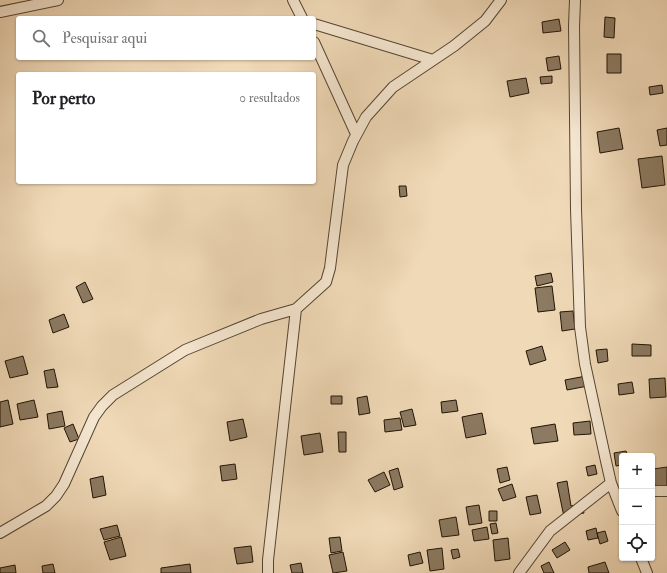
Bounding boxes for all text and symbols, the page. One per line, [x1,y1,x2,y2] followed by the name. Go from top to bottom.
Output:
[16,16,316,60] search box
[30,27,52,49] icon: search
[62,29,147,48] text: Pesquisar aqui
[32,88,95,109] text: Por perto
[239,90,300,106] text: 0 resultados
[619,453,655,561] map controls
[619,453,655,489] button: +
[619,489,655,525] button: −
[619,525,655,561] button: locate

